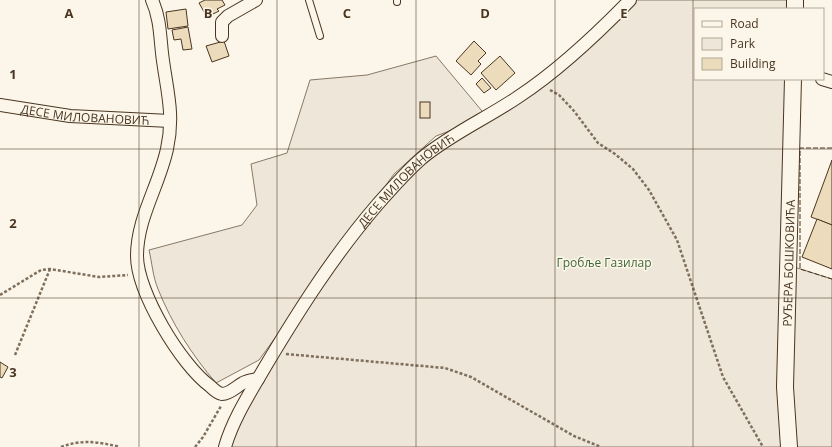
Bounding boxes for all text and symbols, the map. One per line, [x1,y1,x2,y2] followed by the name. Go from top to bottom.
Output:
[65,4,74,22] text: A
[204,4,213,22] text: B
[343,4,351,22] text: C
[480,4,490,22] text: D
[620,4,628,22] text: E
[694,8,824,80] legend
[730,15,759,32] text: Road
[730,35,756,52] text: Park
[730,55,776,72] text: Building
[9,65,17,83] text: 1
[20,100,150,128] street label: ДЕСЕ МИЛОВАНОВИЋ
[353,129,457,231] street label: ДЕСЕ МИЛОВАНОВИЋ
[778,199,798,327] street label: РУЂЕРА БОШКОВИЋА
[9,214,17,232] text: 2
[556,254,652,271] park label: Гробље Газилар
[9,363,17,381] text: 3

